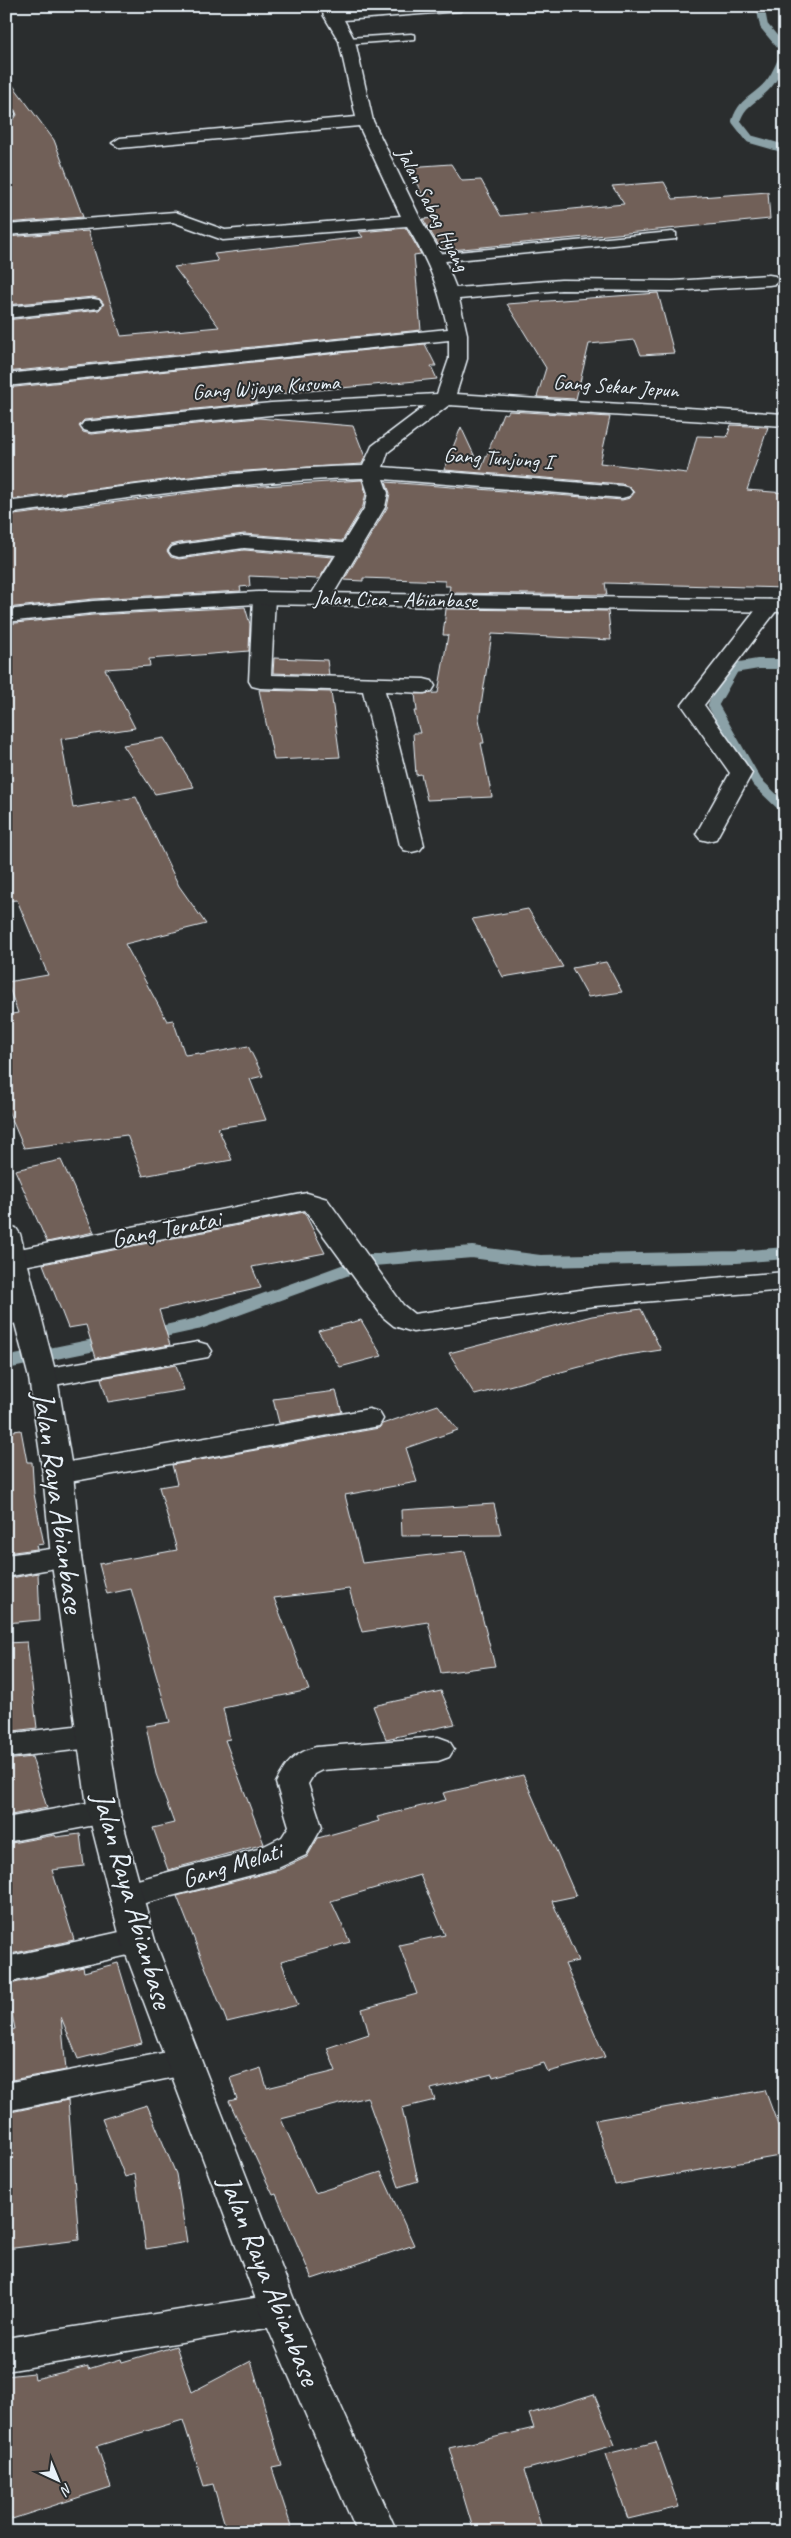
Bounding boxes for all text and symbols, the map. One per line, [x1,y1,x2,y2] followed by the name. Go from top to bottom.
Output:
[390,142,476,277] street label: Jalan Sabag Hyang
[191,369,342,405] street label: Gang Wijaya Kusuma
[552,369,681,403] street label: Gang Sekar Jepun
[443,441,558,475] street label: Gang Tunjung I
[312,585,479,613] street label: Jalan Cica - Abianbase
[109,1202,227,1255] street label: Gang Teratai
[24,1387,94,1617] street label: Jalan Raya Abianbase
[83,1785,183,2015] street label: Jalan Raya Abianbase
[178,1834,289,1895] street label: Gang Melati
[210,2167,330,2393] street label: Jalan Raya Abianbase
[32,2456,82,2506] north arrow
[56,2480,76,2500] text: N

